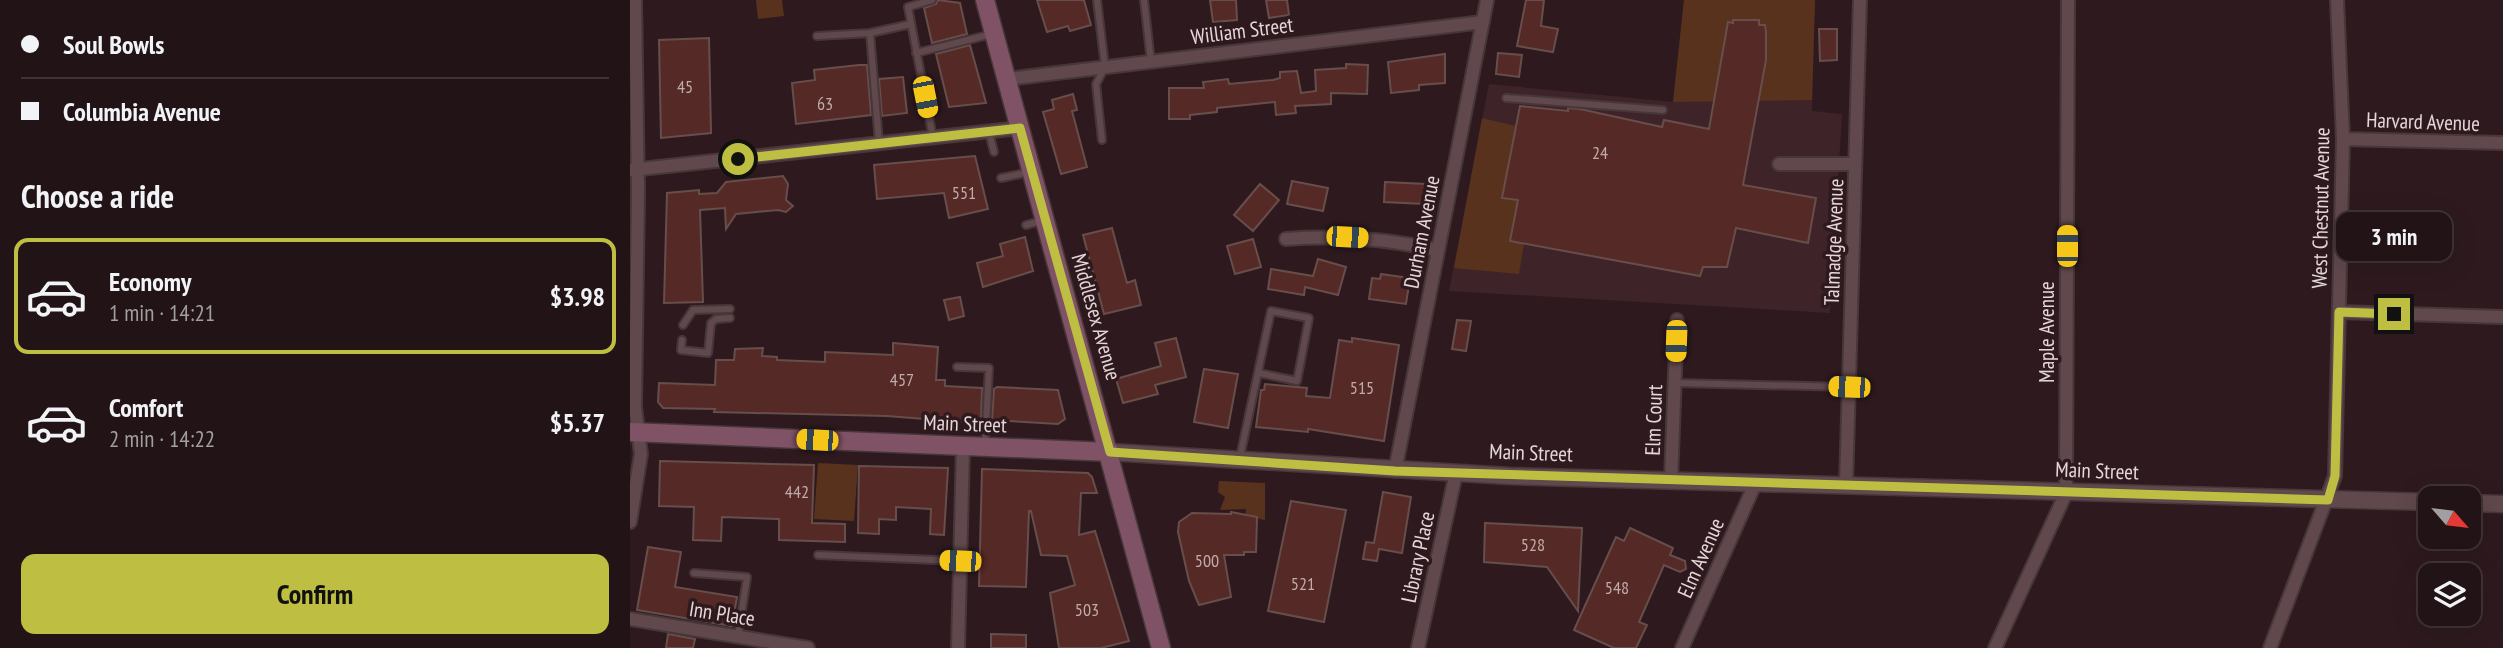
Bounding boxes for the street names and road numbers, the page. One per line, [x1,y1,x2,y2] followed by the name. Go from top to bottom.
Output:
[1189,11,1295,50] street label: William Street
[2366,106,2480,137] street label: Harvard Avenue
[2306,127,2335,289] street label: West Chestnut Avenue
[1397,173,1446,291] street label: Durham Avenue
[1818,178,1849,306] street label: Talmadge Avenue
[1066,251,1127,383] street label: Middlesex Avenue
[2033,281,2060,383] street label: Maple Avenue
[1639,384,1668,456] street label: Elm Court
[923,409,1007,438] street label: Main Street
[1489,438,1573,467] street label: Main Street
[2055,456,2139,485] street label: Main Street
[1395,509,1440,605] street label: Library Place
[1671,514,1730,602] street label: Elm Avenue
[687,595,757,632] street label: Inn Place

